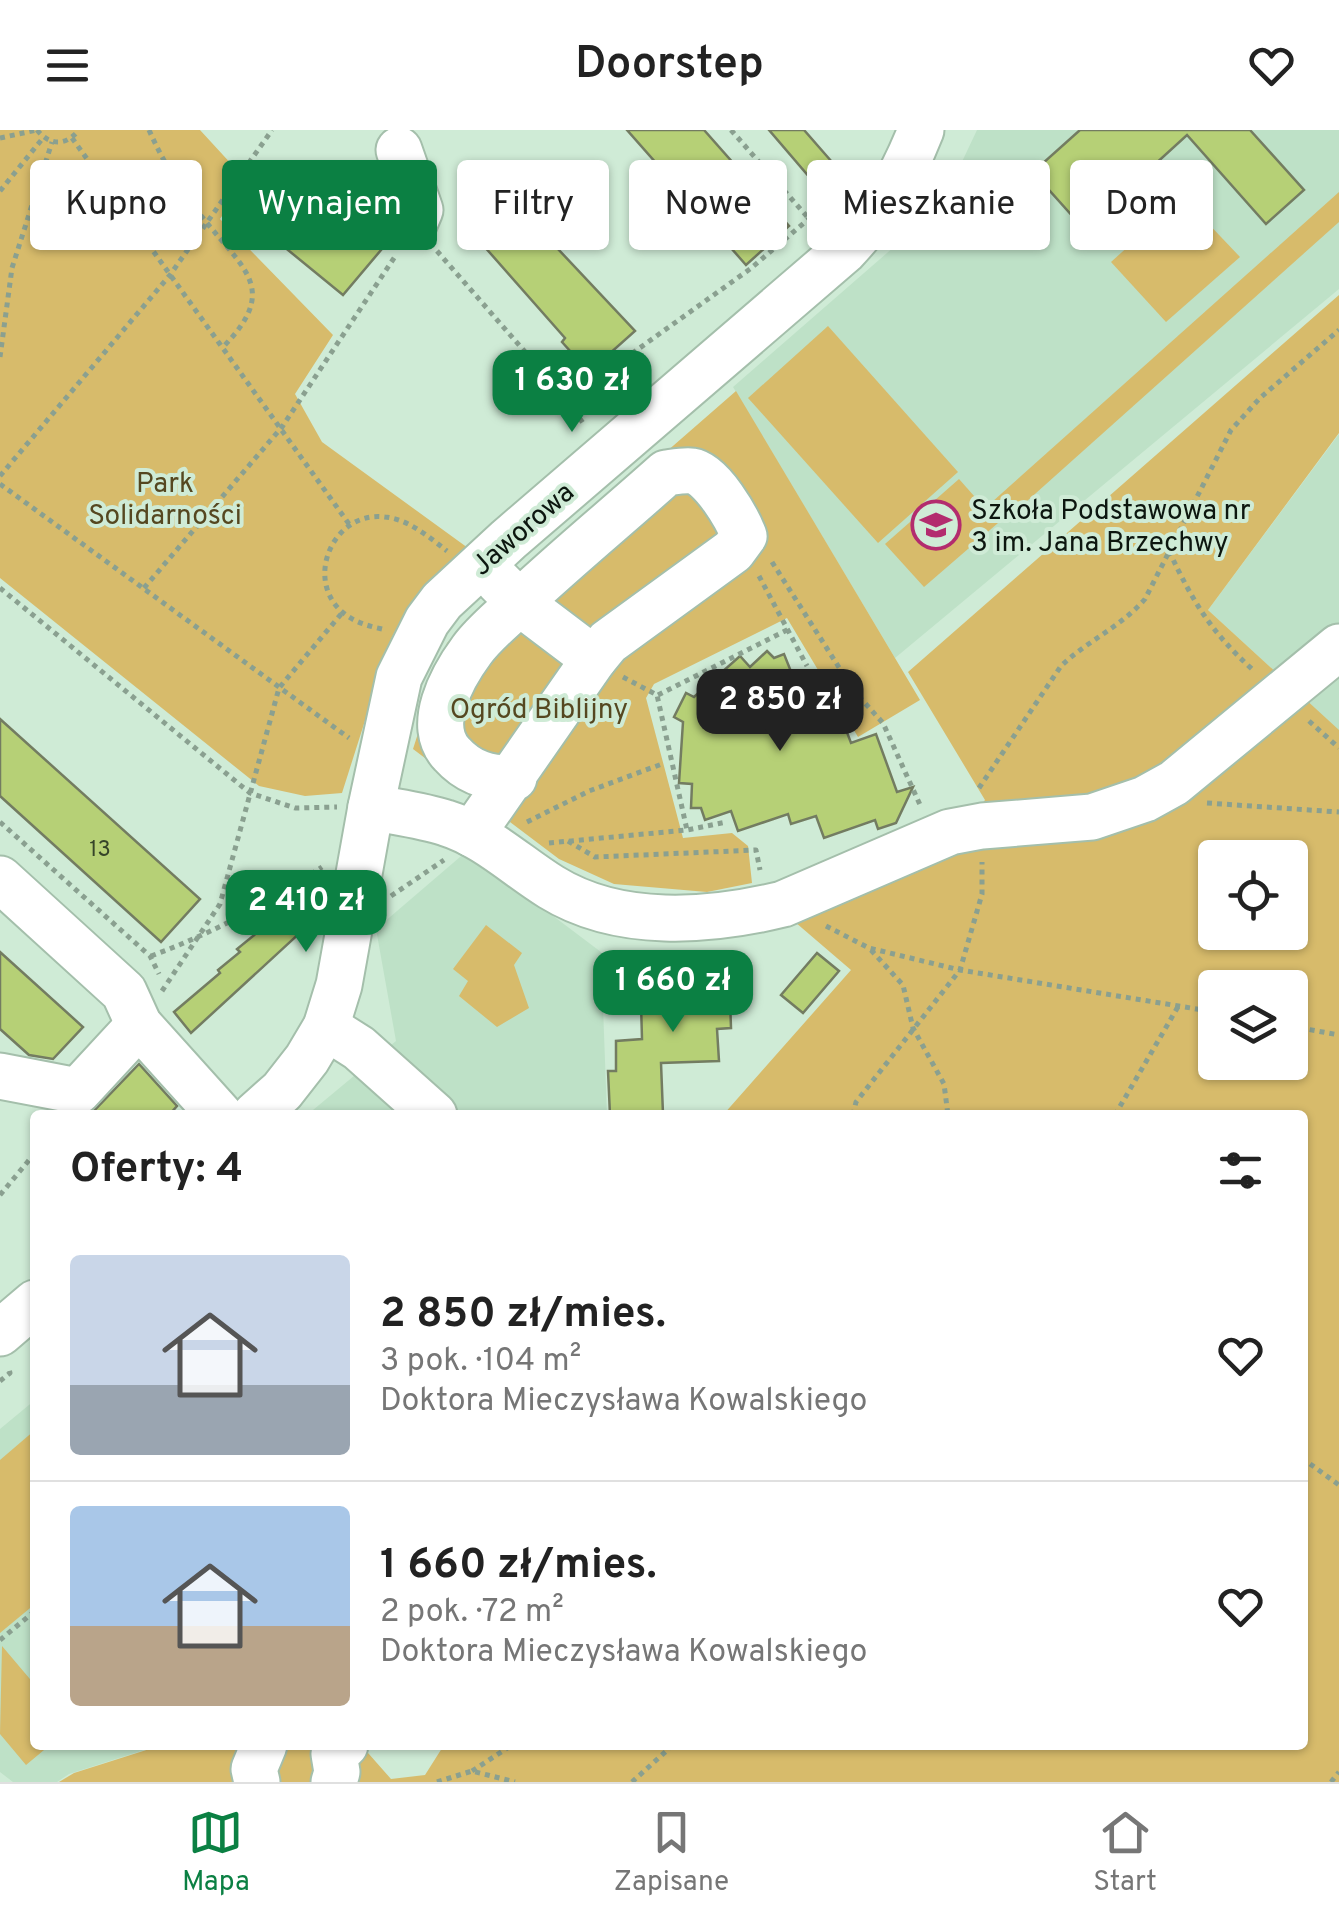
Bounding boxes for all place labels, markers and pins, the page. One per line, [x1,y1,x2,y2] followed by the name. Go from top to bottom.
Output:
[469,350,675,435] pin: 1 630 zł
[971,494,1251,562] place label: Szkoła Podstawowa nr 3 im. Jana Brzechwy
[910,499,962,551] school or university icon: Szkoła Podstawowa nr 3 im. Jana Brzechwy
[677,669,883,754] pin: 2 850 zł
[203,870,409,955] pin: 2 410 zł
[570,950,776,1035] pin: 1 660 zł

